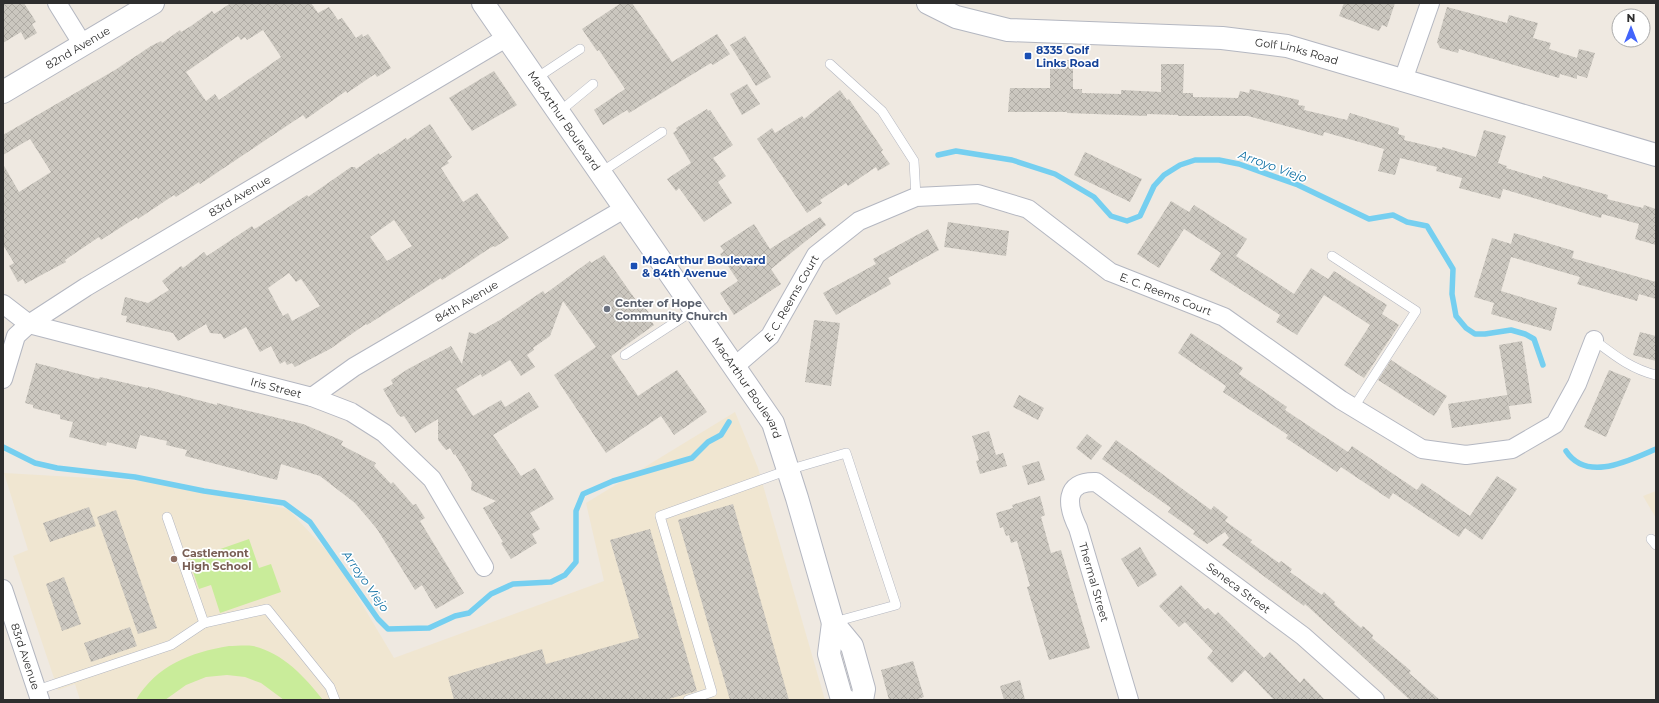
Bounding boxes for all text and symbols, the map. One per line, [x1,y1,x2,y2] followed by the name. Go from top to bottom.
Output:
[1611,8,1651,48] north arrow
[1627,11,1635,25] text: N
[43,23,113,72] street label: 82nd Avenue
[1254,35,1340,68] street label: Golf Links Road
[1036,43,1099,70] place label: 8335 Golf Links Road
[1023,51,1033,61] marker: 8335 Golf Links Road
[525,68,604,173] street label: MacArthur Boulevard
[1236,146,1310,185] water label: Arroyo Viejo
[206,172,273,220] street label: 83rd Avenue
[761,252,822,345] street label: E. C. Reems Court
[642,253,766,280] place label: MacArthur Boulevard & 84th Avenue
[629,261,639,271] marker: MacArthur Boulevard & 84th Avenue
[1118,270,1214,319] street label: E. C. Reems Court
[432,277,501,325] street label: 84th Avenue
[615,296,728,323] place label: Center of Hope Community Church
[602,304,612,314] marker: Center of Hope Community Church
[709,335,784,440] street label: MacArthur Boulevard
[249,374,304,401] street label: Iris Street
[1076,541,1112,624] street label: Thermal Street
[182,546,251,573] place label: Castlemont High School
[339,547,393,615] water label: Arroyo Viejo
[169,554,179,564] marker: Castlemont High School
[1204,560,1274,617] street label: Seneca Street
[8,621,43,692] street label: 83rd Avenue

